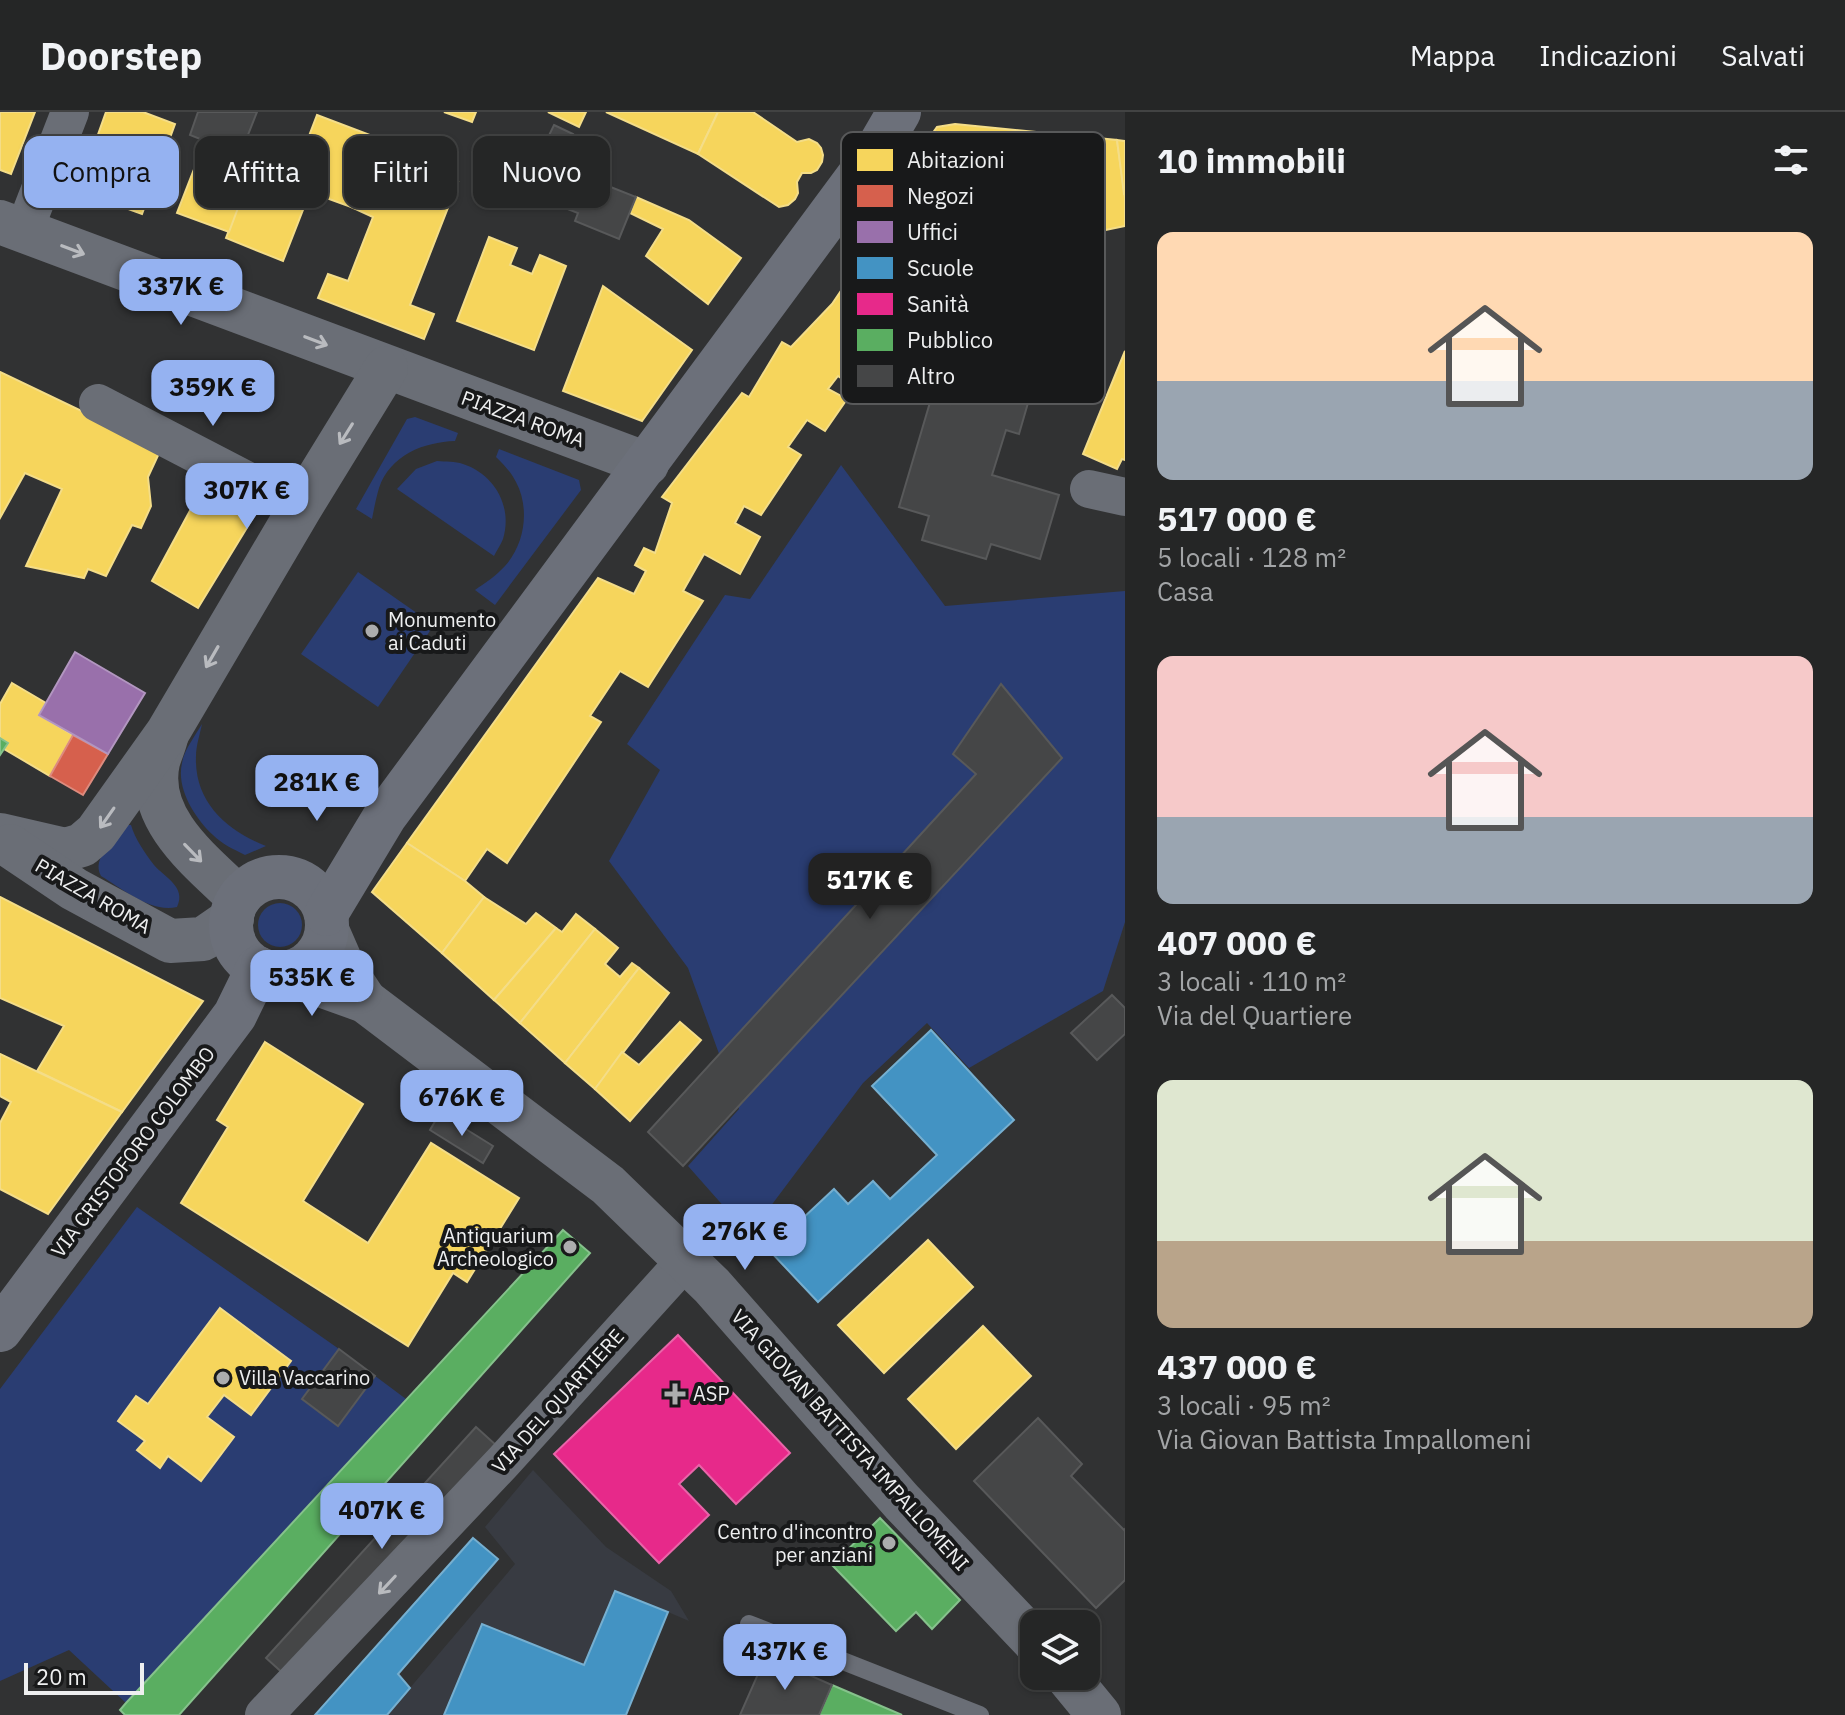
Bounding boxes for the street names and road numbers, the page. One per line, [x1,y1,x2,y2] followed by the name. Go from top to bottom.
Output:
[458,384,589,453] street label: PIAZZA ROMA
[30,852,156,940] street label: PIAZZA ROMA
[44,1041,221,1263] street label: VIA CRISTOFORO COLOMBO
[726,1303,975,1576] street label: VIA GIOVAN BATTISTA IMPALLOMENI
[486,1323,630,1479] street label: VIA DEL QUARTIERE

